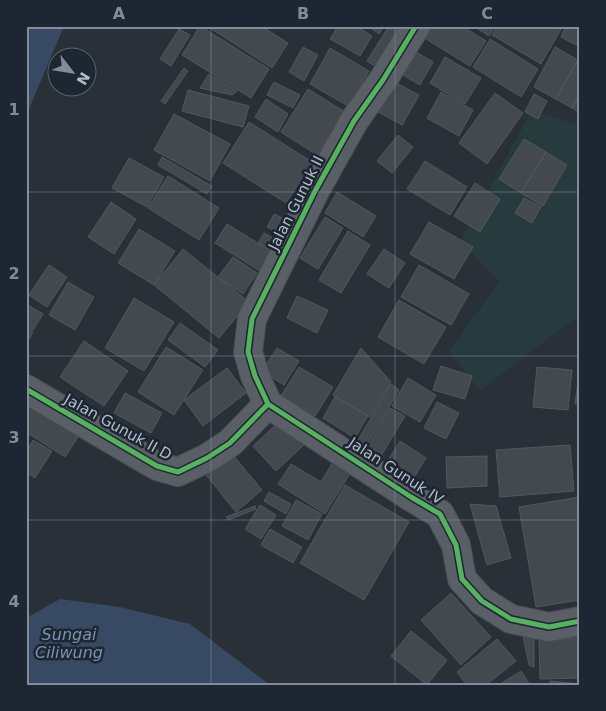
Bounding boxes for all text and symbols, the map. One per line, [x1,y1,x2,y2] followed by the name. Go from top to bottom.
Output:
[113,4,126,23] text: A
[297,4,309,23] text: B
[481,4,493,23] text: C
[48,48,98,98] north arrow
[73,70,93,88] text: N
[8,100,20,119] text: 1
[264,153,328,254] street label: Jalan Gunuk II
[8,264,20,283] text: 2
[60,390,175,464] street label: Jalan Gunuk II D
[8,428,20,447] text: 3
[344,433,447,509] street label: Jalan Gunuk IV
[8,592,20,611] text: 4
[35,625,103,662] water label: Sungai Ciliwung

